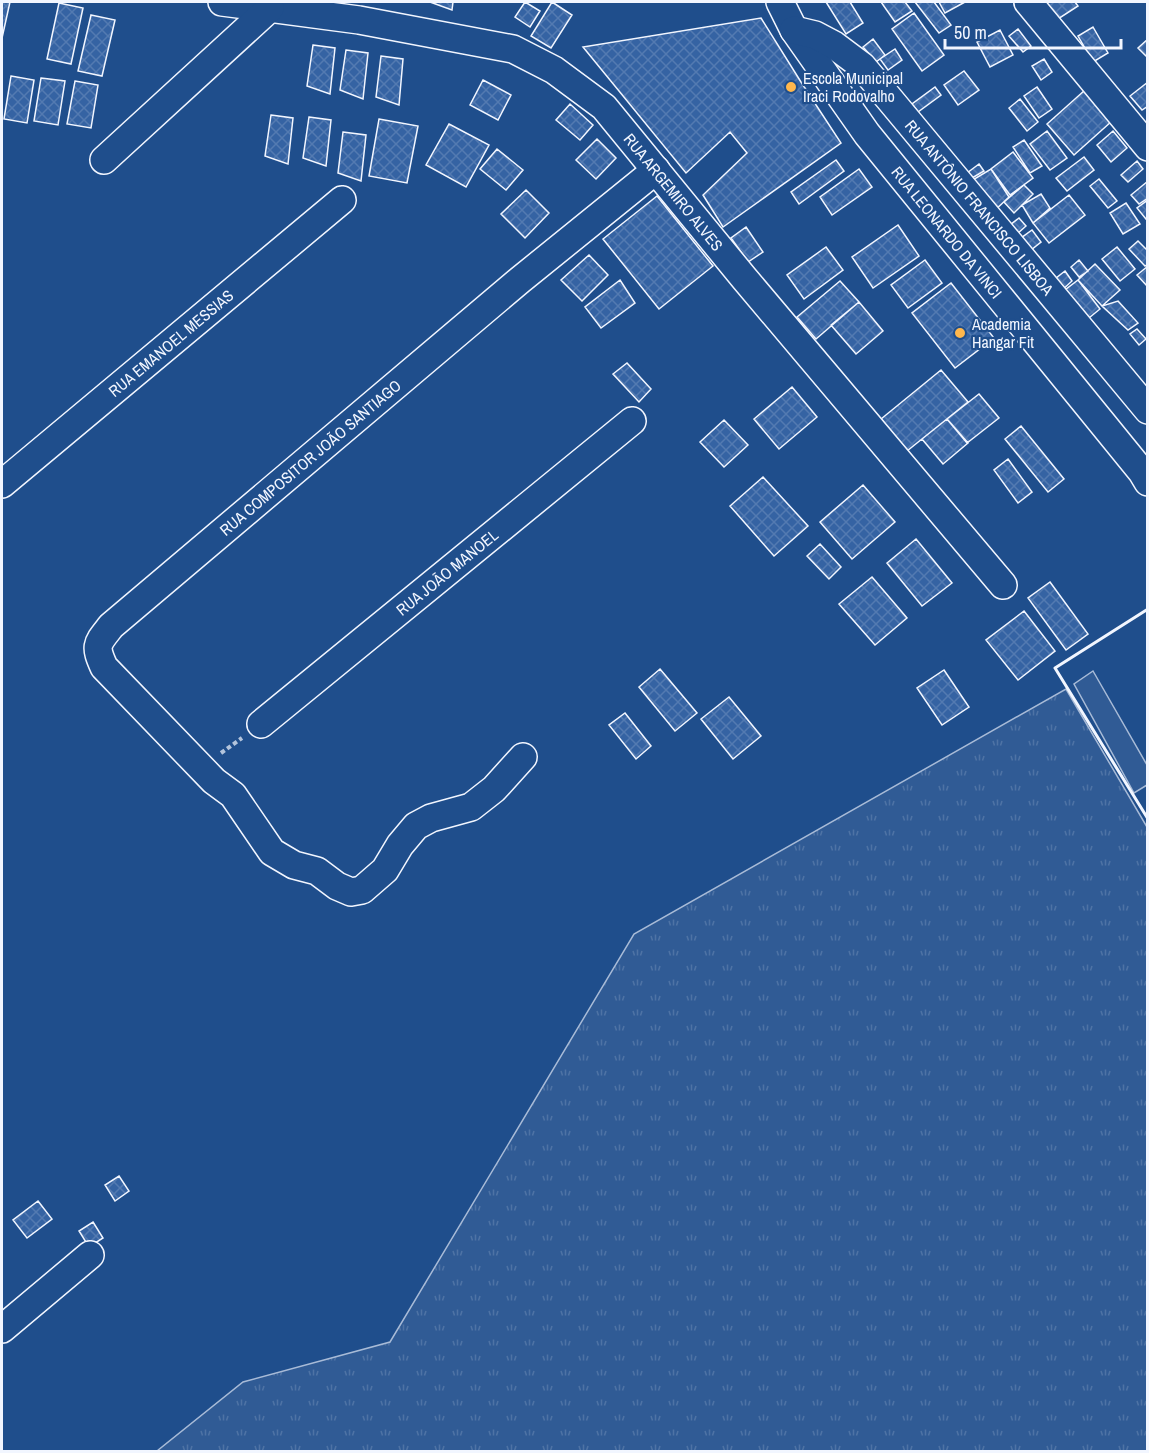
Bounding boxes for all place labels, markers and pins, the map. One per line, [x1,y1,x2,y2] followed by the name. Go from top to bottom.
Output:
[803,67,903,107] place label: Escola Municipal Iraci Rodovalho
[784,80,798,94] marker: Escola Municipal Iraci Rodovalho
[971,313,1034,353] place label: Academia Hangar Fit
[953,326,967,340] marker: Academia Hangar Fit

